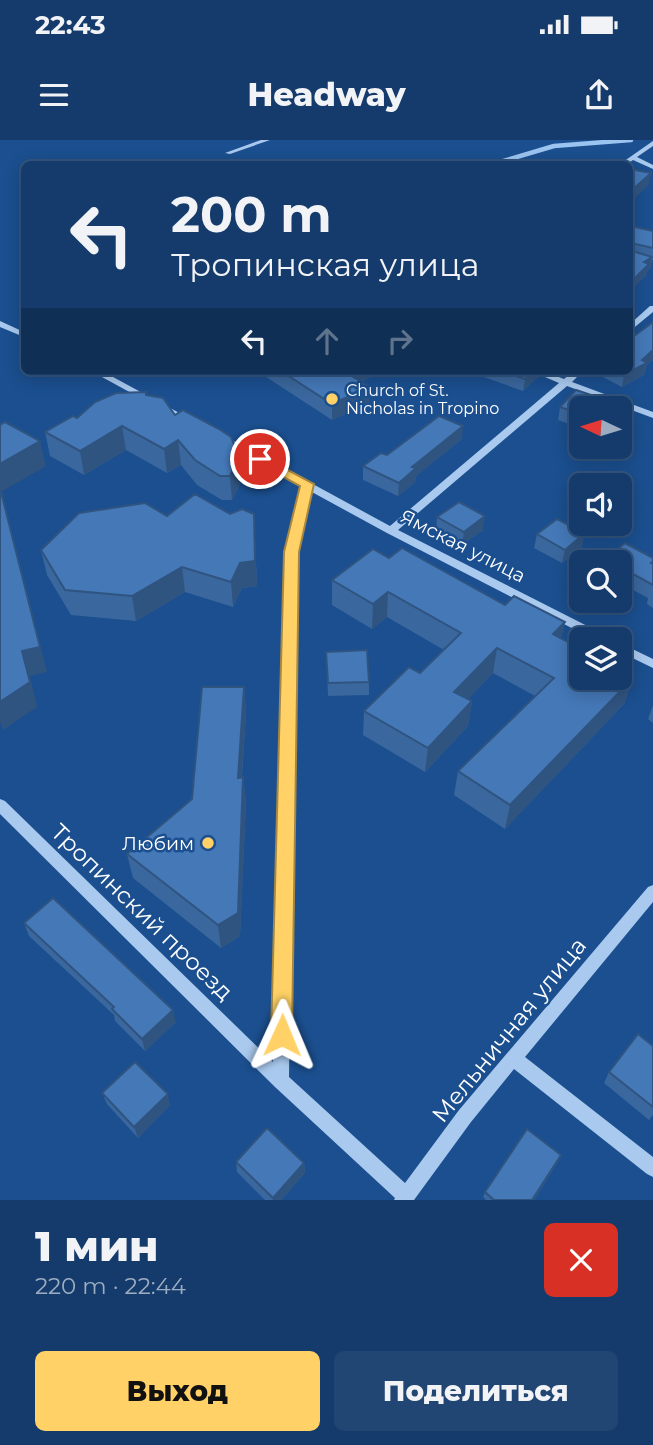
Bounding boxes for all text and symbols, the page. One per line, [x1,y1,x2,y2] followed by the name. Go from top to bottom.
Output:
[35,9,106,41] text: 22:43
[247,75,406,114] text: Headway
[35,76,73,114] icon: menu
[580,76,618,114] icon: share
[171,185,332,244] text: 200 m
[56,189,147,280] icon: left
[171,245,479,284] text: Тропинская улица
[235,322,273,360] icon: left
[308,322,346,360] icon: ahead
[381,322,419,360] icon: right
[346,381,499,418] place label: Church of St. Nicholas in Tropino
[324,391,340,407] marker: Church of St. Nicholas in Tropino
[569,396,632,458] north arrow
[569,396,632,690] map controls
[230,429,290,489] pin
[241,440,279,478] icon: arrive
[569,473,632,536] button: sound
[397,505,529,587] street label: Ямская улица
[569,550,632,613] button: search
[569,627,632,690] button: layers
[45,818,239,1006] street label: Тропинский проезд
[122,832,194,855] place label: Любим
[200,835,216,851] marker: Любим
[426,932,592,1128] street label: Мельничная улица
[245,998,319,1072] position arrow
[35,1220,159,1272] text: 1 мин
[544,1223,618,1297] button: close
[35,1272,186,1300] text: 220 m · 22:44
[35,1351,320,1431] button: Выход
[334,1351,618,1431] button: Поделиться

